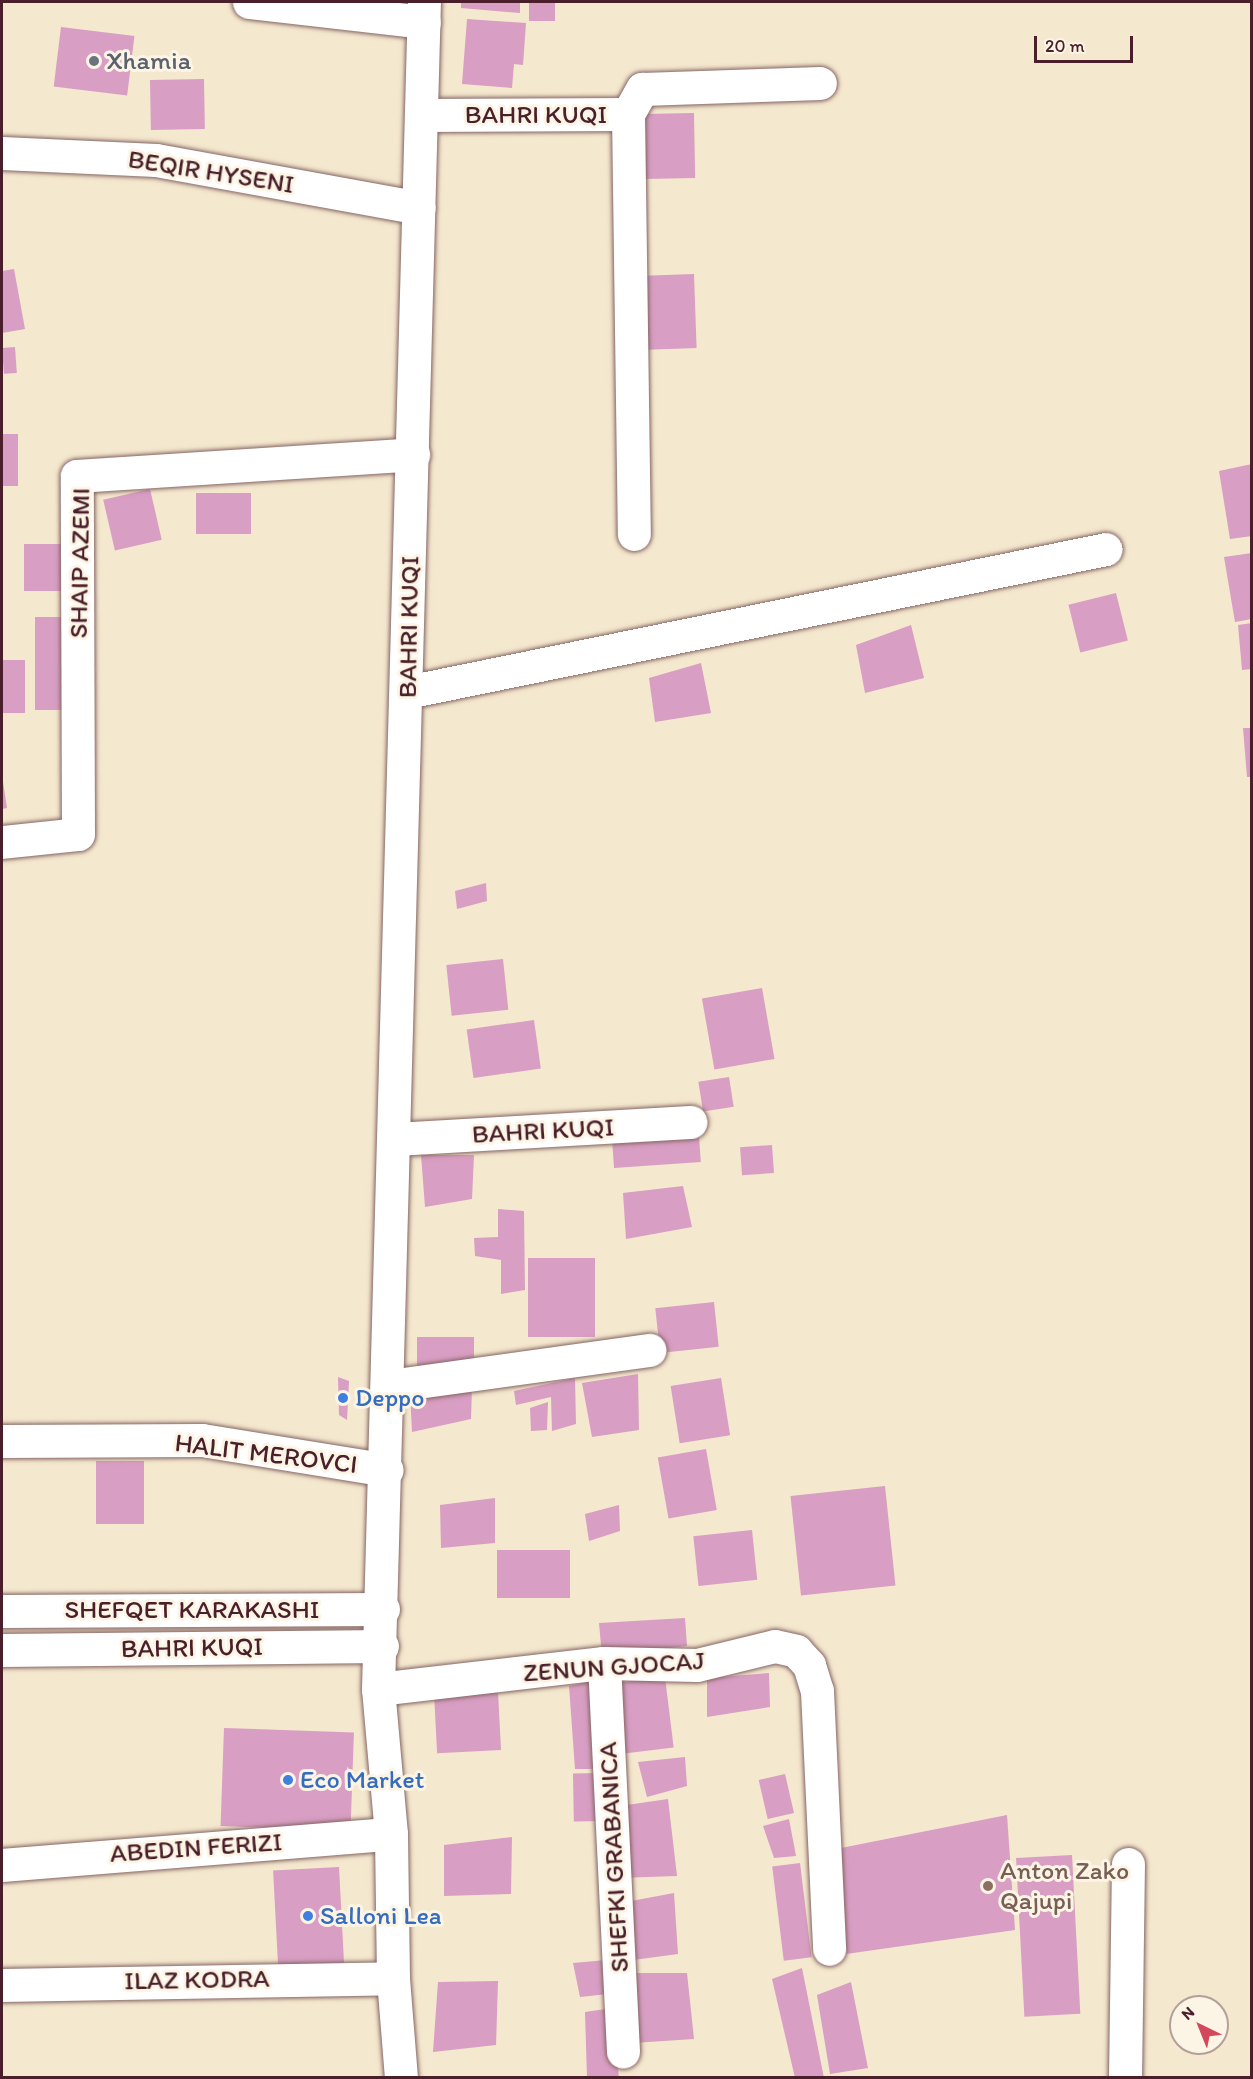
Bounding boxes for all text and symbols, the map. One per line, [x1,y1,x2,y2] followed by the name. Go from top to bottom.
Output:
[1037,24,1136,62] scale bar
[1045,35,1085,57] text: 20 m
[106,45,191,77] place label: Xhamia
[87,54,101,68] marker: Xhamia
[466,99,606,131] street label: BAHRI KUQI
[127,144,295,200] street label: BEQIR HYSENI
[63,486,97,640] street label: SHAIP AZEMI
[392,557,426,697] street label: BAHRI KUQI
[473,1112,613,1150] street label: BAHRI KUQI
[355,1382,424,1414] place label: Deppo
[336,1391,350,1405] marker: Deppo
[172,1427,360,1481] street label: HALIT MEROVCI
[64,1594,320,1626] street label: SHEFQET KARAKASHI
[122,1631,262,1665] street label: BAHRI KUQI
[522,1645,706,1689] street label: ZENUN GJOCAJ
[592,1739,636,1975] street label: SHEFKI GRABANICA
[300,1764,425,1796] place label: Eco Market
[281,1773,295,1787] marker: Eco Market
[109,1826,283,1870] street label: ABEDIN FERIZI
[1000,1855,1130,1916] place label: Anton Zako Qajupi
[981,1879,995,1893] marker: Anton Zako Qajupi
[320,1900,442,1932] place label: Salloni Lea
[301,1909,315,1923] marker: Salloni Lea
[125,1963,269,1997] street label: ILAZ KODRA
[1169,1995,1229,2055] north arrow
[1177,2002,1198,2024] text: N

